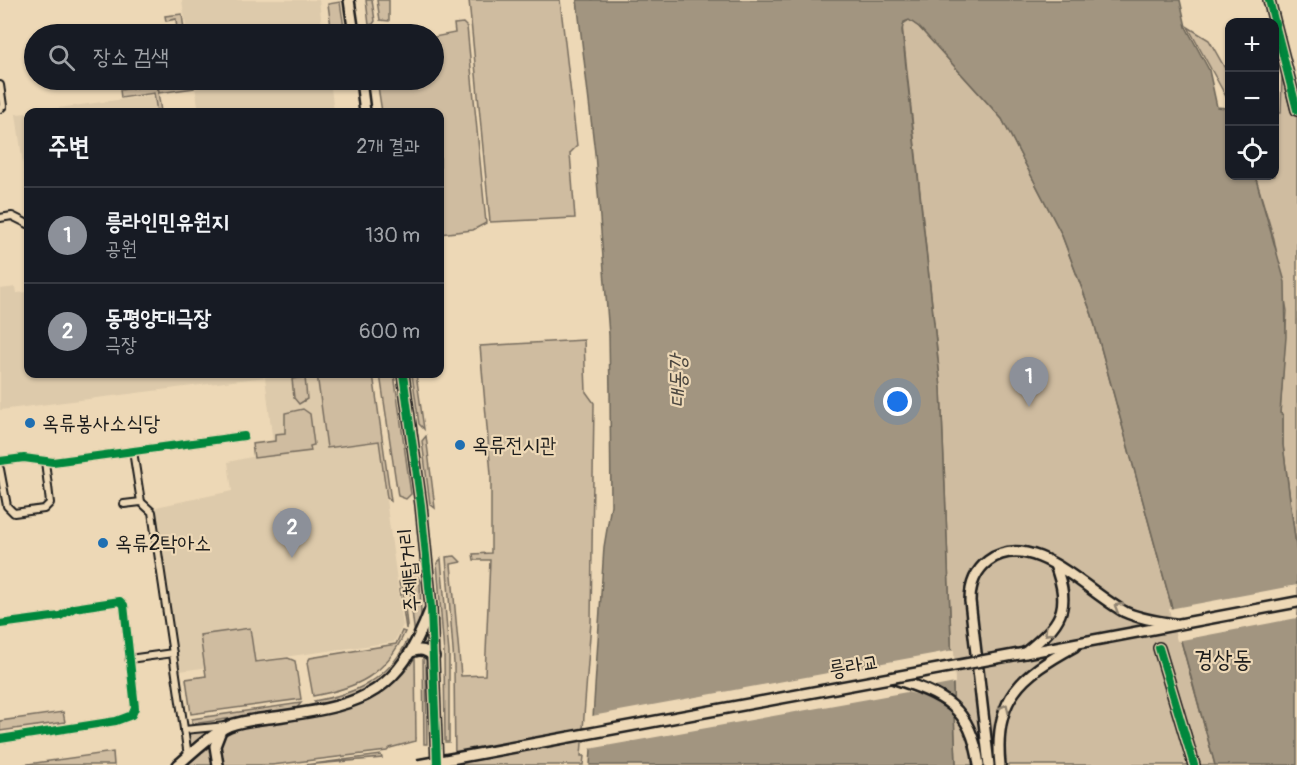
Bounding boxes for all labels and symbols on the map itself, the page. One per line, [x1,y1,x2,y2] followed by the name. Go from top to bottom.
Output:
[664,352,692,408] water label: 대동강
[1010,358,1048,407] pin: 1
[883,387,912,416] your location
[42,410,160,437] place label: 옥류봉사소식당
[23,416,37,430] marker: 옥류봉사소식당
[472,432,557,459] place label: 옥류전시관
[453,438,467,452] marker: 옥류전시관
[272,508,312,558] pin: 2
[392,527,426,613] street label: 주체탑거리
[115,530,211,557] place label: 옥류2탁아소
[96,536,110,550] marker: 옥류2탁아소
[1114,604,1125,615] one-way arrow
[1044,624,1055,635] one-way arrow
[1194,645,1252,674] district label: 경상동
[827,648,881,684] street label: 릉라교
[998,703,1010,714] one-way arrow

